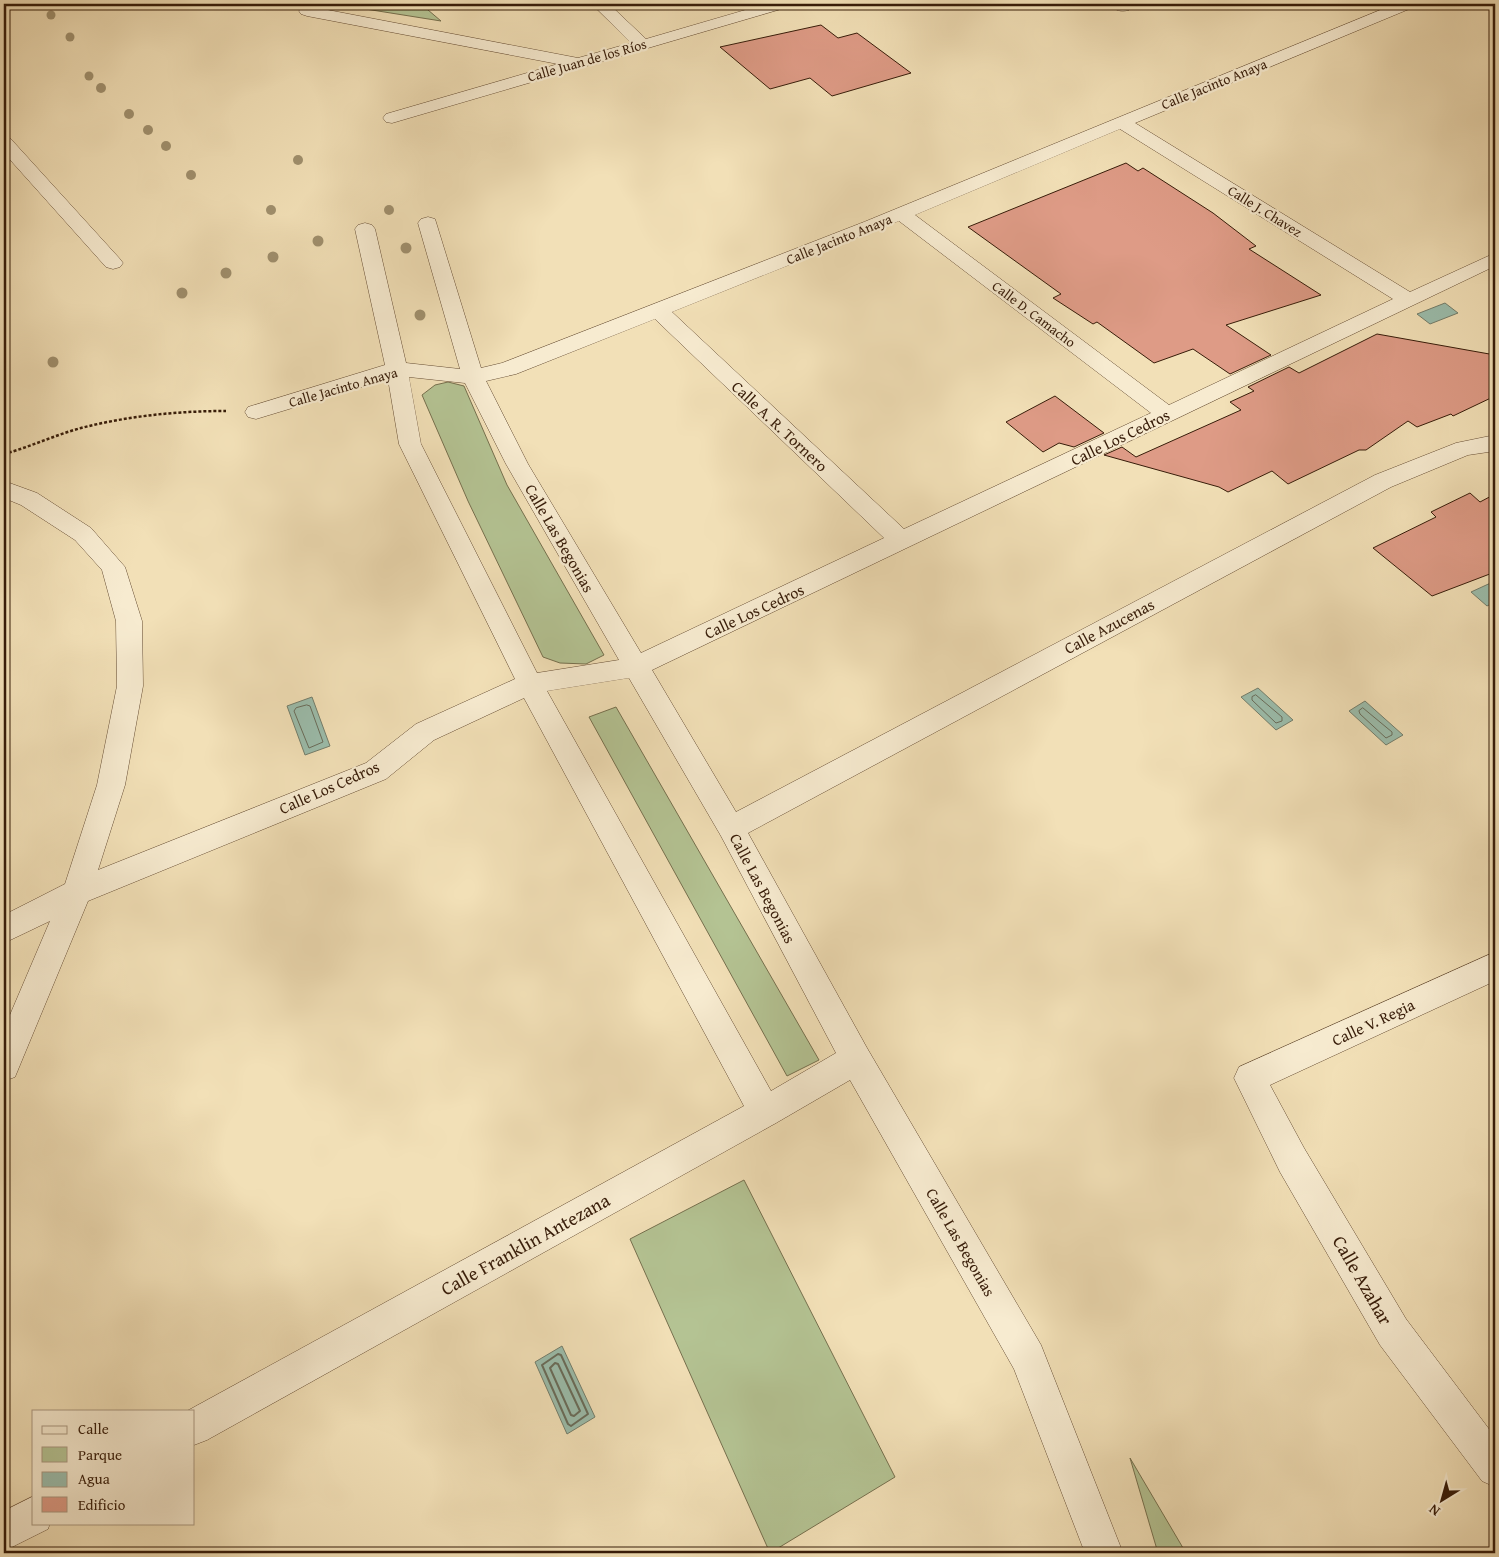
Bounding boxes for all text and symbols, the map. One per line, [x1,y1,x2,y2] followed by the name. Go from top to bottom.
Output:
[525,33,649,87] street label: Calle Juan de los Ríos
[1158,54,1270,114] street label: Calle Jacinto Anaya
[1224,180,1306,242] street label: Calle J. Chavez
[783,209,895,269] street label: Calle Jacinto Anaya
[988,276,1080,352] street label: Calle D. Camacho
[286,362,400,412] street label: Calle Jacinto Anaya
[726,375,834,477] street label: Calle A. R. Tornero
[1066,403,1174,471] street label: Calle Los Cedros
[519,479,601,597] street label: Calle Las Begonias
[700,577,808,645] street label: Calle Los Cedros
[1060,592,1158,660] street label: Calle Azucenas
[275,754,383,820] street label: Calle Los Cedros
[724,829,802,947] street label: Calle Las Begonias
[1328,992,1419,1052] street label: Calle V. Regia
[920,1183,1002,1301] street label: Calle Las Begonias
[435,1186,615,1302] street label: Calle Franklin Antezana
[1326,1230,1400,1330] street label: Calle Azahar
[32,1410,195,1524] legend
[78,1418,109,1439] text: Calle
[78,1444,122,1465] text: Parque
[78,1468,110,1489] text: Agua
[1416,1474,1466,1524] north arrow
[78,1494,126,1515] text: Edificio
[1424,1499,1444,1521] text: N

